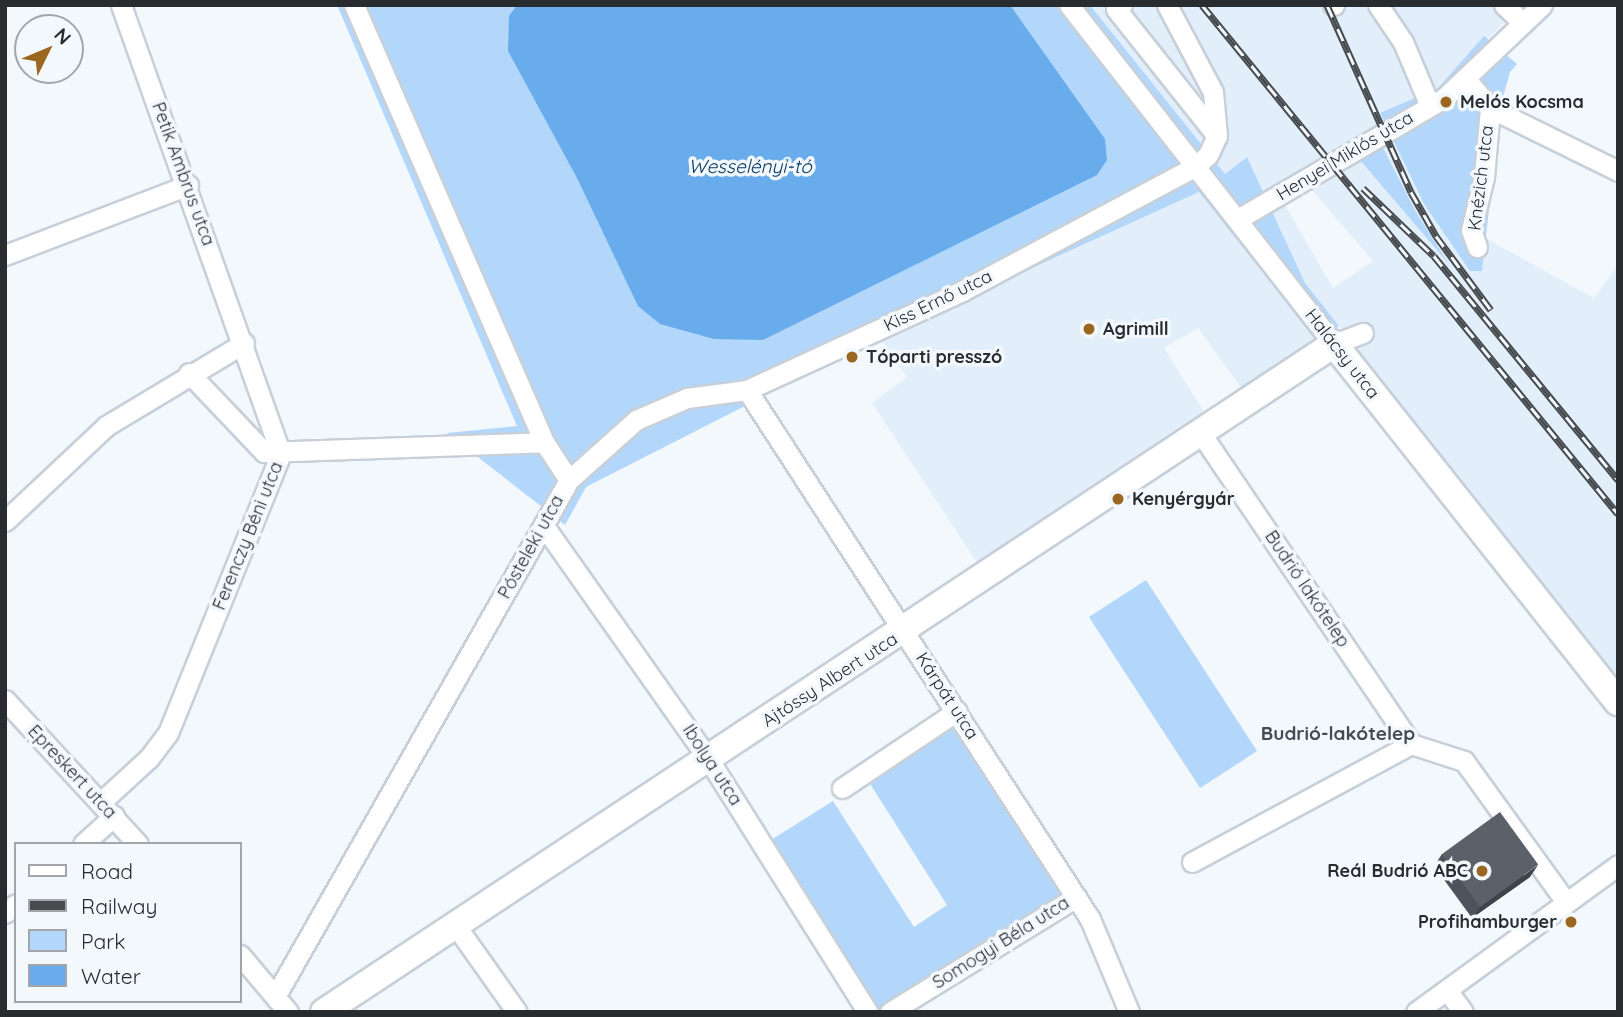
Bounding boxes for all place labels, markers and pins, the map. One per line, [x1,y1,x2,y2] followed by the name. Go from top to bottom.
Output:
[1460,91,1584,113] place label: Melós Kocsma
[1438,94,1454,110] marker: Melós Kocsma
[1103,318,1169,340] place label: Agrimill
[1081,321,1097,337] marker: Agrimill
[866,346,1002,368] place label: Tóparti presszó
[844,349,860,365] marker: Tóparti presszó
[1132,488,1234,510] place label: Kenyérgyár
[1110,491,1126,507] marker: Kenyérgyár
[1327,860,1468,882] place label: Reál Budrió ABC
[1474,863,1490,879] marker: Reál Budrió ABC
[1418,911,1557,933] place label: Profihamburger
[1563,914,1579,930] marker: Profihamburger

